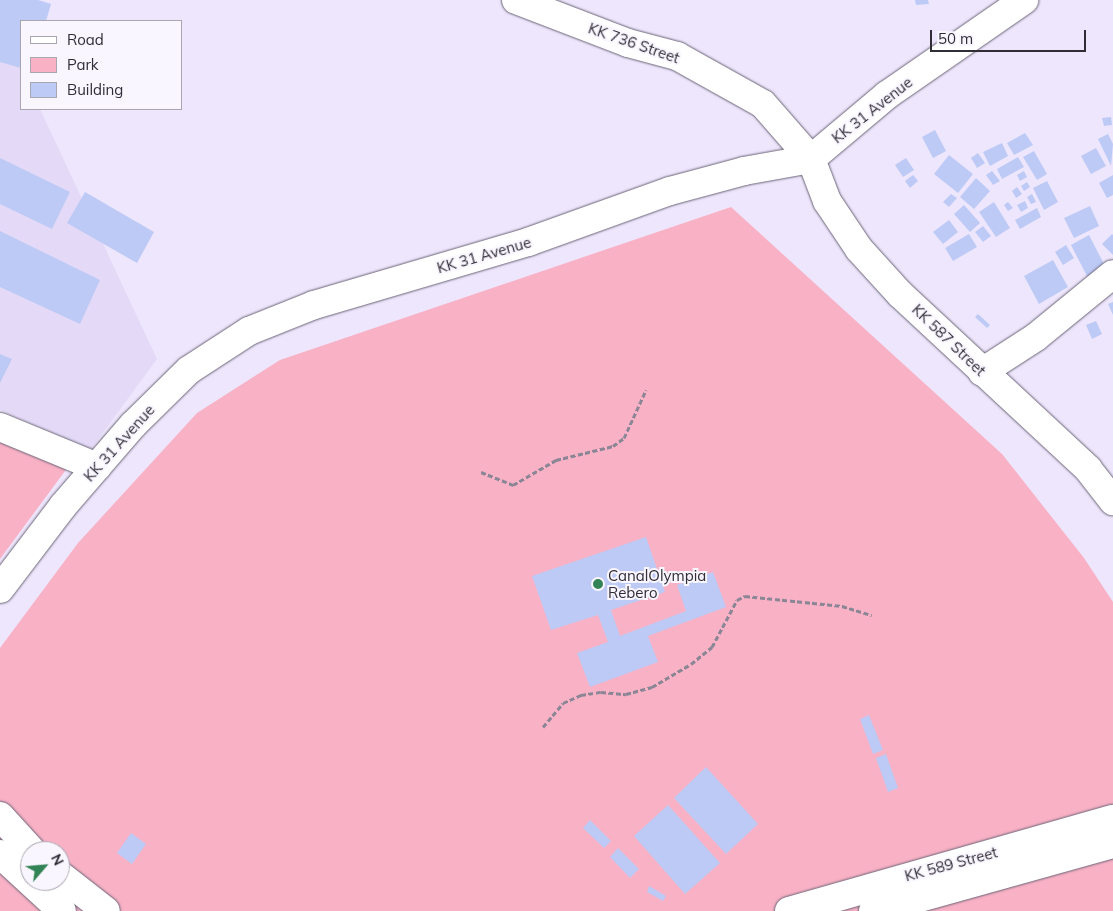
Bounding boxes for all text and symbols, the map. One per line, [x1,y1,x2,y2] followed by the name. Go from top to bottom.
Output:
[586,19,682,67] street label: KK 736 Street
[20,20,182,110] legend
[933,20,1089,52] scale bar
[938,29,973,48] text: 50 m
[67,30,104,49] text: Road
[67,55,99,74] text: Park
[828,73,916,147] street label: KK 31 Avenue
[67,80,123,99] text: Building
[435,233,533,277] street label: KK 31 Avenue
[908,300,990,380] street label: KK 587 Street
[80,401,158,485] street label: KK 31 Avenue
[608,566,706,601] place label: CanalOlympia Rebero
[592,578,604,590] marker: CanalOlympia Rebero
[20,841,70,891] north arrow
[903,843,999,885] street label: KK 589 Street
[47,851,68,868] text: N

